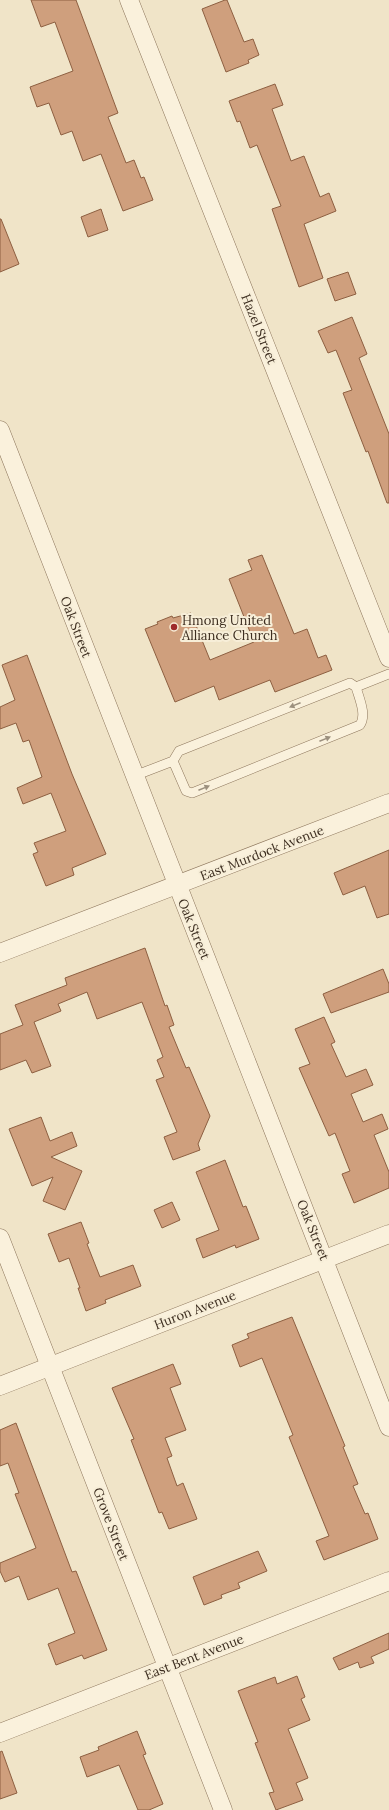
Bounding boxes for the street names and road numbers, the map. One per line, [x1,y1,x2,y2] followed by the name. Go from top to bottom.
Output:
[237,291,281,367] street label: Hazel Street
[57,594,95,660] street label: Oak Street
[198,822,326,884] street label: East Murdock Avenue
[174,896,214,962] street label: Oak Street
[293,1197,333,1263] street label: Oak Street
[152,1287,238,1333] street label: Huron Avenue
[89,1485,133,1563] street label: Grove Street
[142,1630,246,1684] street label: East Bent Avenue

